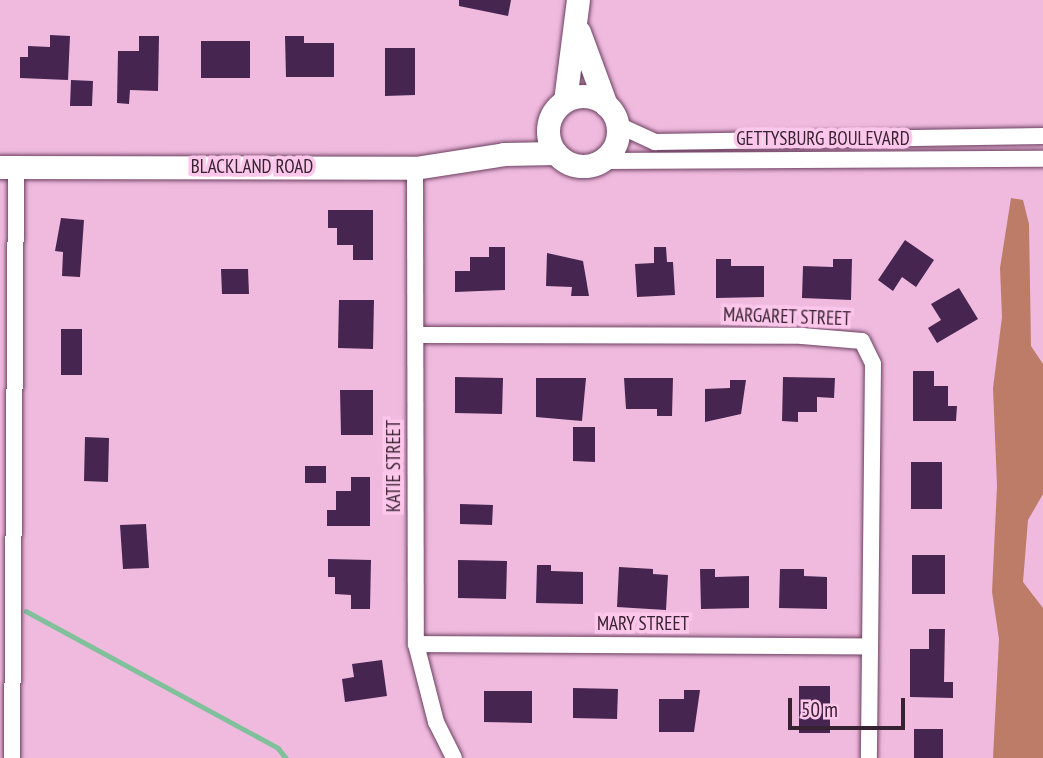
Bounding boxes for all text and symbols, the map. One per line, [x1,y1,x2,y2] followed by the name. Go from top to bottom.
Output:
[736,128,910,150] street label: GETTYSBURG BOULEVARD
[191,156,313,178] street label: BLACKLAND ROAD
[722,303,852,331] street label: MARGARET STREET
[383,420,405,512] street label: KATIE STREET
[597,613,689,635] street label: MARY STREET
[791,684,908,728] scale bar
[801,696,838,723] text: 50 m

